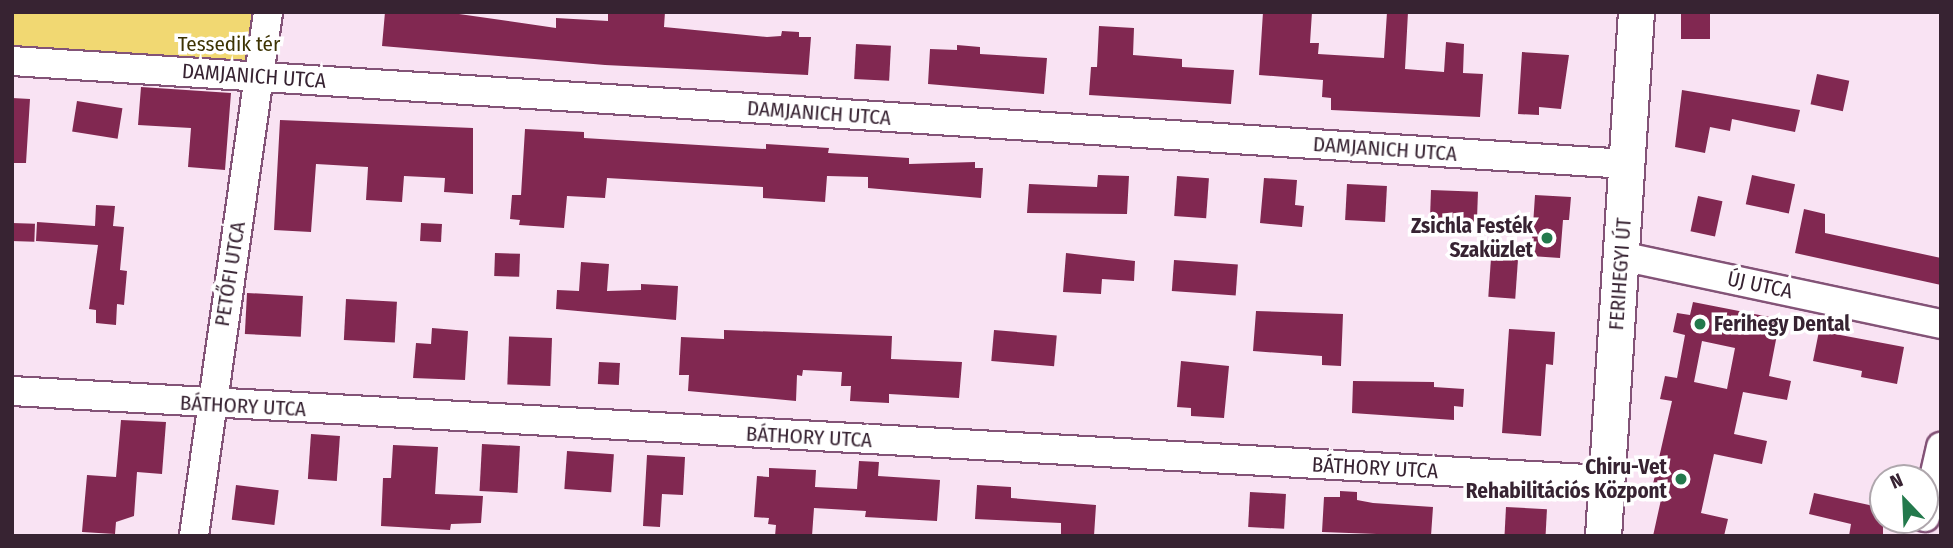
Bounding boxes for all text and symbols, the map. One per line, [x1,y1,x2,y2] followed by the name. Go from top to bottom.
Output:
[178,31,280,57] park label: Tessedik tér
[181,58,327,94] street label: DAMJANICH UTCA
[746,95,892,131] street label: DAMJANICH UTCA
[1312,131,1458,167] street label: DAMJANICH UTCA
[1411,213,1533,263] place label: Zsichla Festék Szaküzlet
[1603,217,1637,331] street label: FERIHEGYI ÚT
[209,220,251,328] street label: PETŐFI UTCA
[1539,230,1555,246] marker: Zsichla Festék Szaküzlet
[1725,266,1795,304] street label: ÚJ UTCA
[1714,311,1850,337] place label: Ferihegy Dental
[1692,316,1708,332] marker: Ferihegy Dental
[179,390,307,422] street label: BÁTHORY UTCA
[745,421,873,453] street label: BÁTHORY UTCA
[1311,452,1439,484] street label: BÁTHORY UTCA
[1466,454,1667,504] place label: Chiru-Vet Rehabilitációs Központ
[1869,464,1939,534] north arrow
[1887,468,1906,494] text: N
[1673,471,1689,487] marker: Chiru-Vet Rehabilitációs Központ

